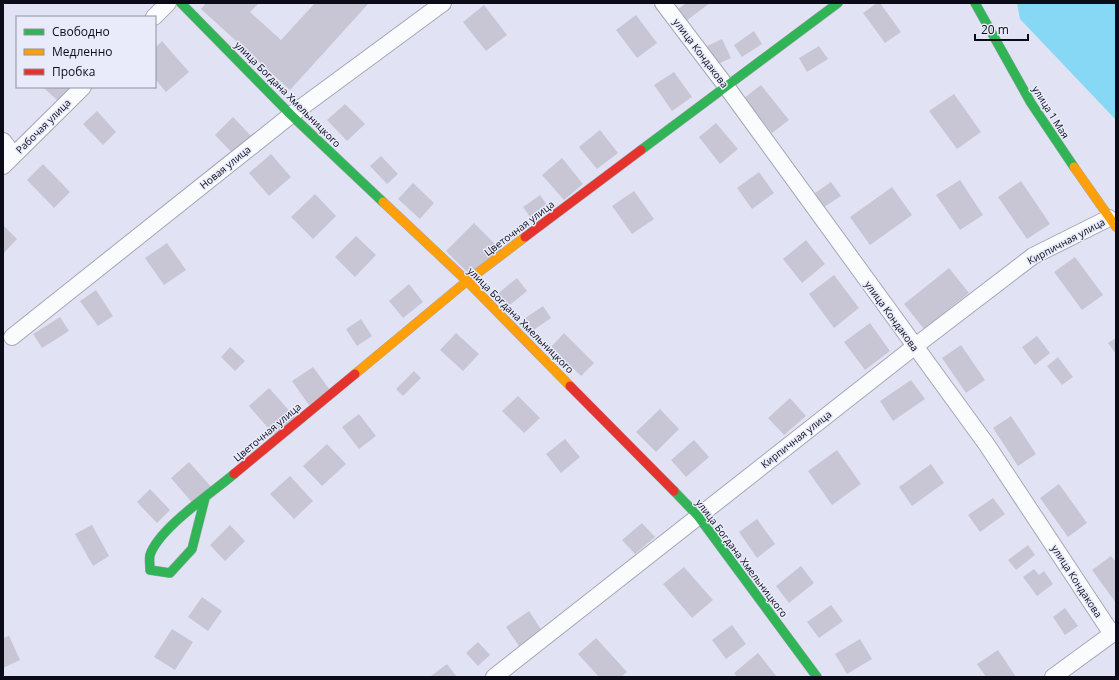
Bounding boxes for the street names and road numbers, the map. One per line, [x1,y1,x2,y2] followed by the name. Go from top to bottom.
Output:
[670,15,732,91] street label: улица Кондакова
[232,38,344,150] street label: улица Богдана Хмельницкого
[1029,83,1073,141] street label: улица 1 Мая
[13,96,73,156] street label: Рабочая улица
[197,142,253,192] street label: Новая улица
[481,197,557,259] street label: Цветочная улица
[1025,215,1107,267] street label: Кирпичная улица
[465,264,577,376] street label: улица Богдана Хмельницкого
[862,278,922,354] street label: улица Кондакова
[230,399,304,465] street label: Цветочная улица
[758,407,834,471] street label: Кирпичная улица
[693,496,791,620] street label: улица Богдана Хмельницкого
[1048,542,1106,620] street label: улица Кондакова

